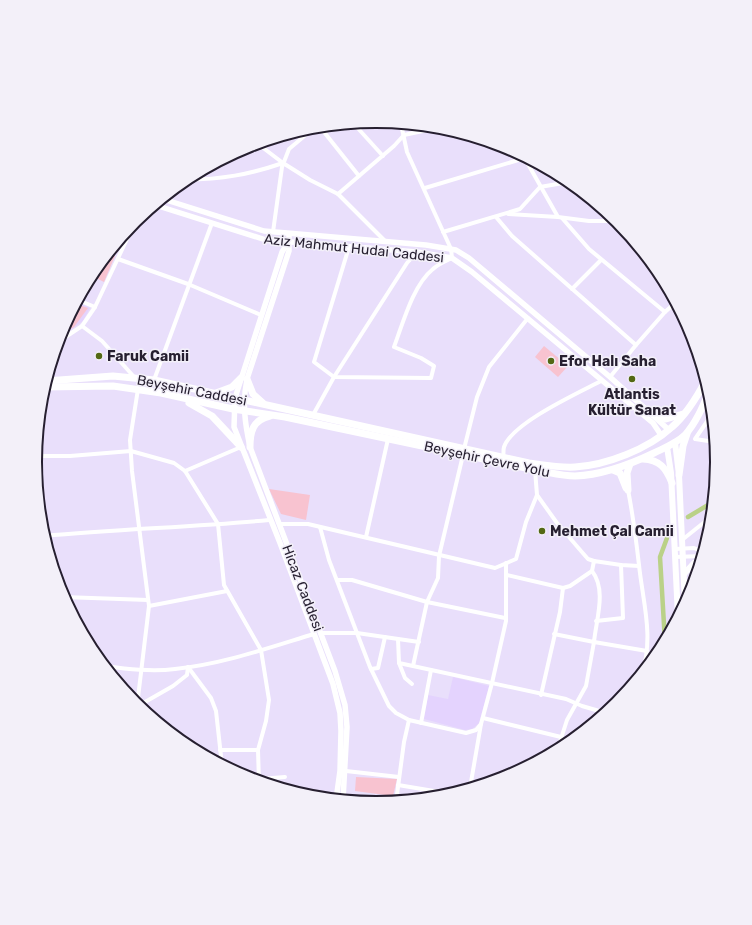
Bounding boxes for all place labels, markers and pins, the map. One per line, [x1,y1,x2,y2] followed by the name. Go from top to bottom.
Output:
[107,348,189,365] place label: Faruk Camii
[94,351,104,361] marker: Faruk Camii
[559,353,656,370] place label: Efor Halı Saha
[546,356,556,366] marker: Efor Halı Saha
[627,374,637,384] marker: Atlantis Kültür Sanat
[588,386,676,419] place label: Atlantis Kültür Sanat
[550,523,674,540] place label: Mehmet Çal Camii
[537,526,547,536] marker: Mehmet Çal Camii

